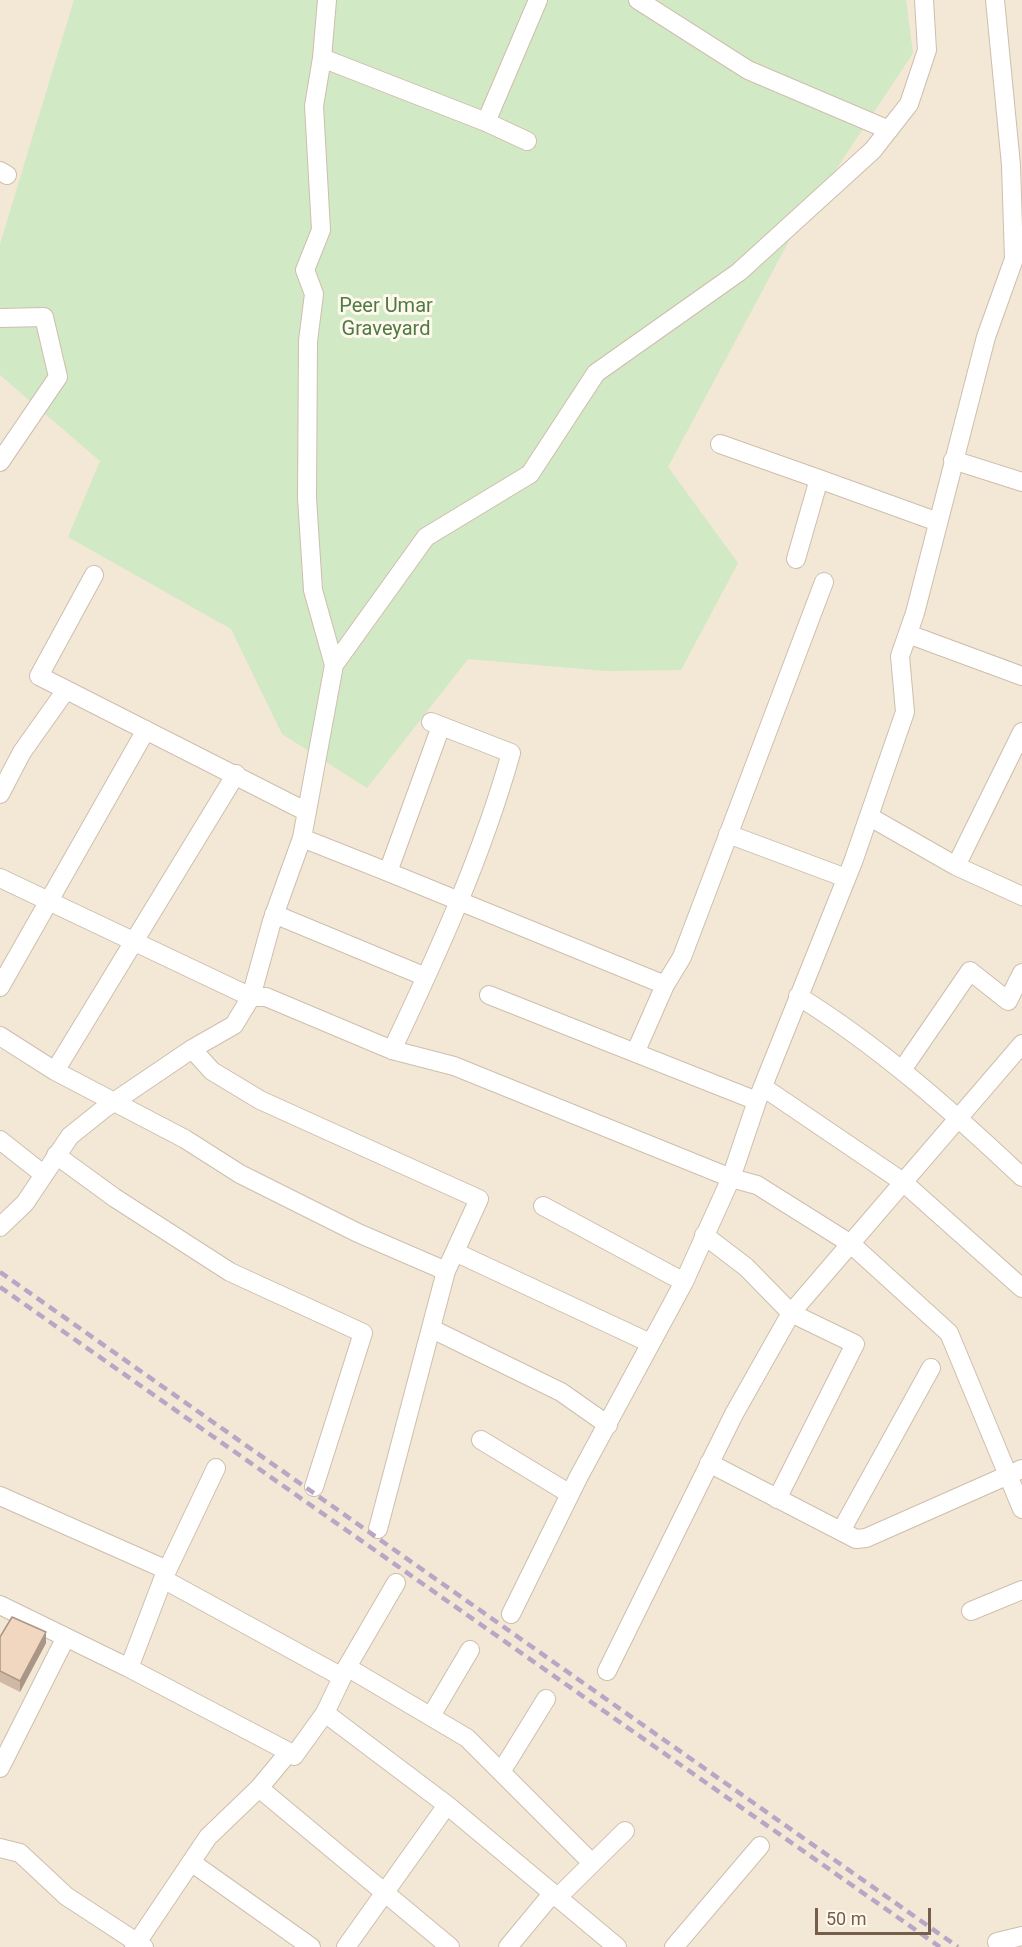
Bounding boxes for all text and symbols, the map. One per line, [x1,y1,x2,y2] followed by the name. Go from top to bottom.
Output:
[339,295,433,342] park label: Peer Umar Graveyard
[818,1896,934,1934] scale bar
[826,1908,866,1929] text: 50 m

